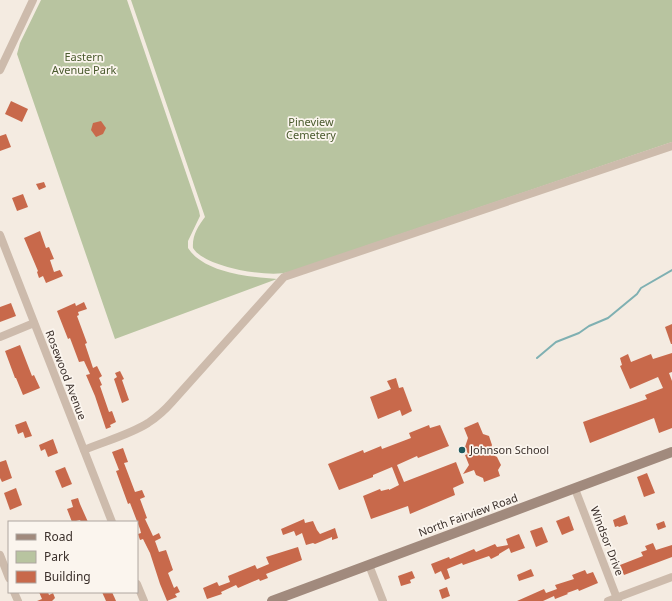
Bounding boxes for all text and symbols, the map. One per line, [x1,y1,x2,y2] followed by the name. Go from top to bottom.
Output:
[52,49,116,77] park label: Eastern Avenue Park
[286,114,336,142] park label: Pineview Cemetery
[42,328,90,422] street label: Rosewood Avenue
[469,442,549,457] place label: Johnson School
[457,445,467,455] marker: Johnson School
[416,490,520,539] street label: North Fairview Road
[587,504,628,578] street label: Windsor Drive
[8,521,138,593] legend
[44,528,73,545] text: Road
[44,548,70,565] text: Park
[44,568,91,585] text: Building

